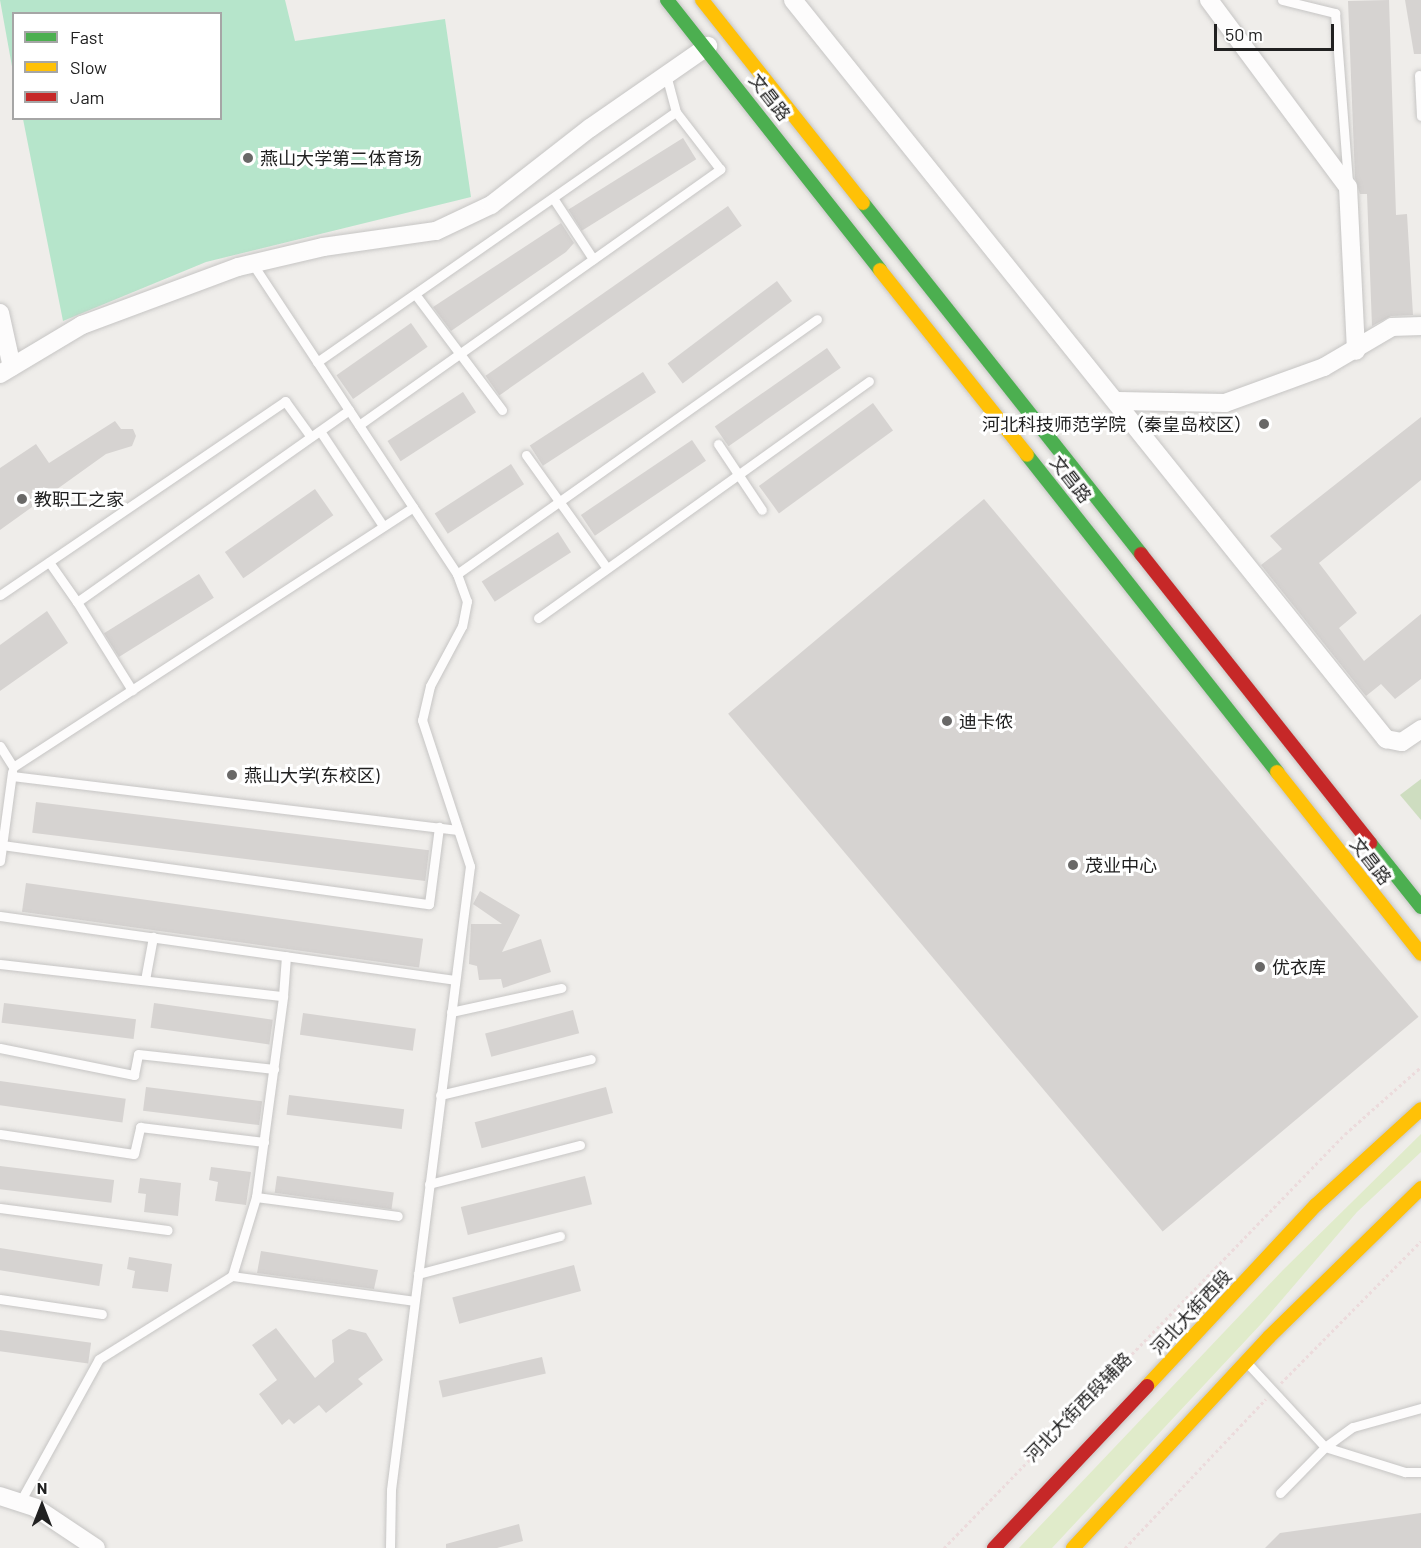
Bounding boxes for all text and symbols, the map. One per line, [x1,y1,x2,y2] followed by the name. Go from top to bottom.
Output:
[12,12,222,120] legend
[1217,12,1337,50] scale bar
[1225,23,1263,45] text: 50 m
[70,26,104,48] text: Fast
[70,56,107,78] text: Slow
[745,69,795,125] street label: 文昌路
[70,86,104,108] text: Jam
[260,147,422,169] place label: 燕山大学第二体育场
[241,151,255,165] marker: 燕山大学第二体育场
[982,413,1252,435] place label: 河北科技师范学院（秦皇岛校区）
[1257,417,1271,431] marker: 河北科技师范学院（秦皇岛校区）
[1046,451,1096,507] street label: 文昌路
[34,488,124,510] place label: 教职工之家
[15,492,29,506] marker: 教职工之家
[959,710,1013,732] place label: 迪卡侬
[940,714,954,728] marker: 迪卡侬
[244,764,379,786] place label: 燕山大学(东校区)
[225,768,239,782] marker: 燕山大学(东校区)
[1346,833,1396,889] street label: 文昌路
[1085,854,1157,876] place label: 茂业中心
[1066,858,1080,872] marker: 茂业中心
[1272,956,1326,978] place label: 优衣库
[1253,960,1267,974] marker: 优衣库
[1146,1265,1236,1359] street label: 河北大街西段
[1020,1348,1136,1466] street label: 河北大街西段辅路
[12,1476,72,1536] north arrow
[37,1478,47,1497] text: N

